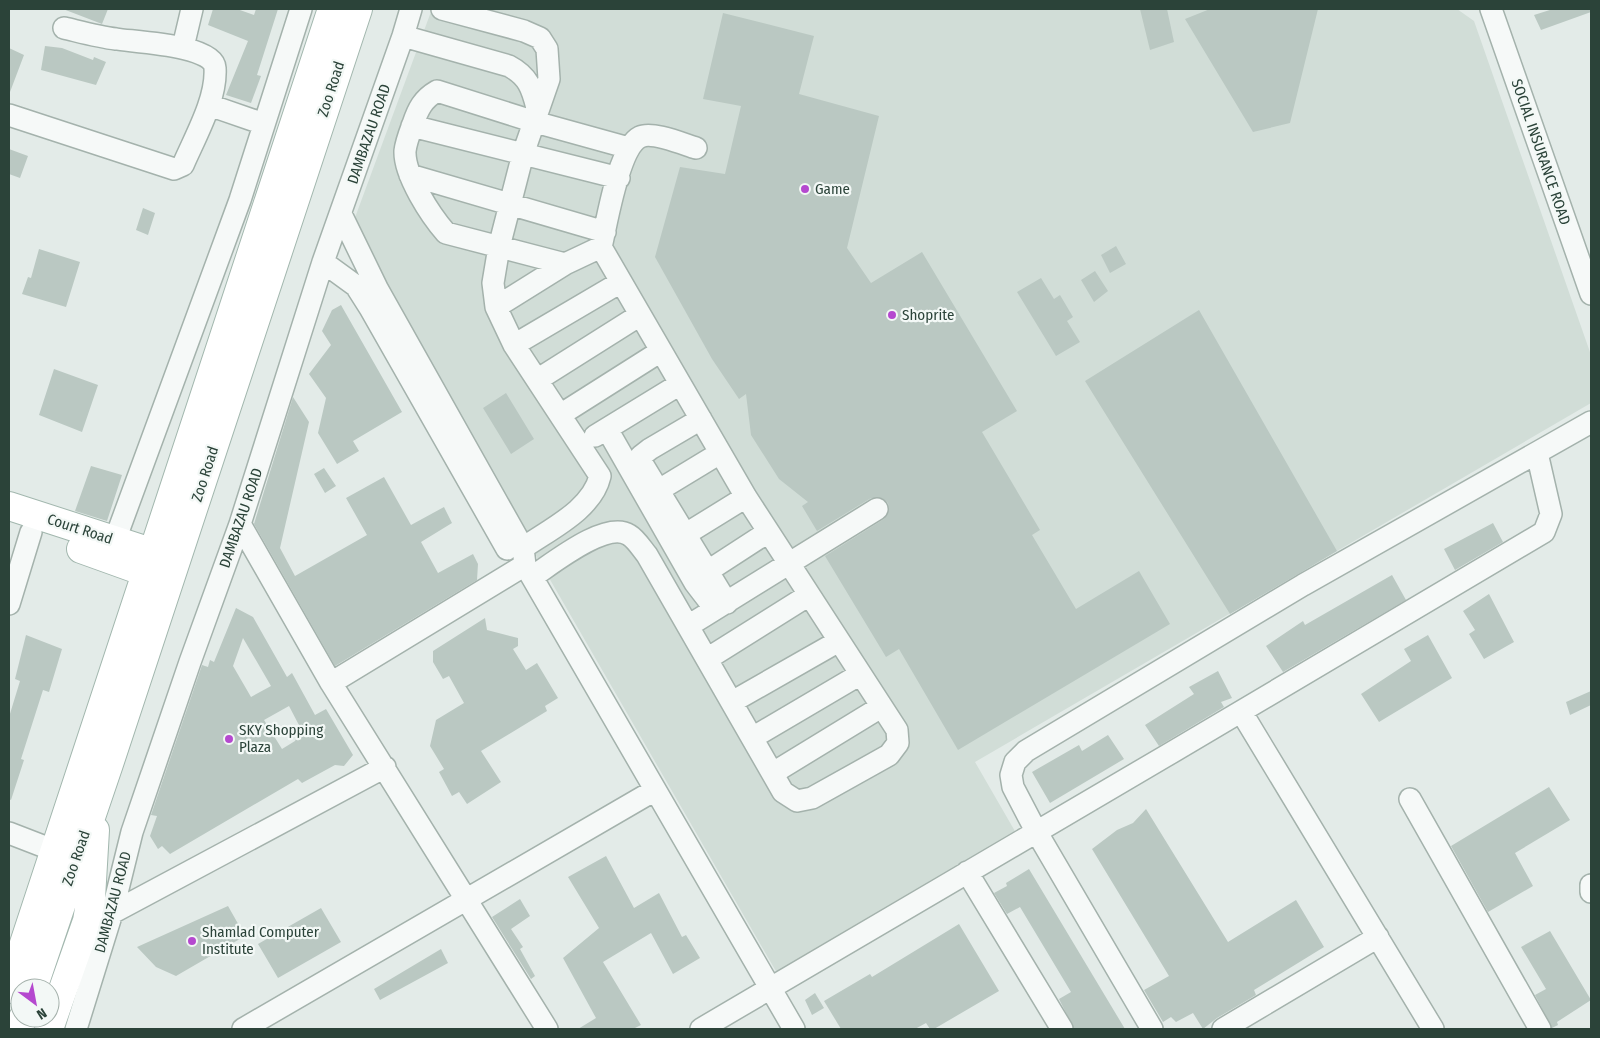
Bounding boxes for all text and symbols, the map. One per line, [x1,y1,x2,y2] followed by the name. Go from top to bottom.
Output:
[314,59,348,119] street label: Zoo Road
[1508,77,1574,227] street label: SOCIAL INSURANCE ROAD
[344,82,394,186] street label: DAMBAZAU ROAD
[815,180,850,198] place label: Game
[799,183,811,195] marker: Game
[902,306,954,324] place label: Shoprite
[886,309,898,321] marker: Shoprite
[188,444,222,504] street label: Zoo Road
[216,466,266,570] street label: DAMBAZAU ROAD
[45,510,115,548] street label: Court Road
[239,721,323,756] place label: SKY Shopping Plaza
[223,733,235,745] marker: SKY Shopping Plaza
[58,828,94,888] street label: Zoo Road
[91,849,135,955] street label: DAMBAZAU ROAD
[202,923,320,958] place label: Shamlad Computer Institute
[186,935,198,947] marker: Shamlad Computer Institute
[10,978,60,1028] north arrow
[34,1004,50,1023] text: N

